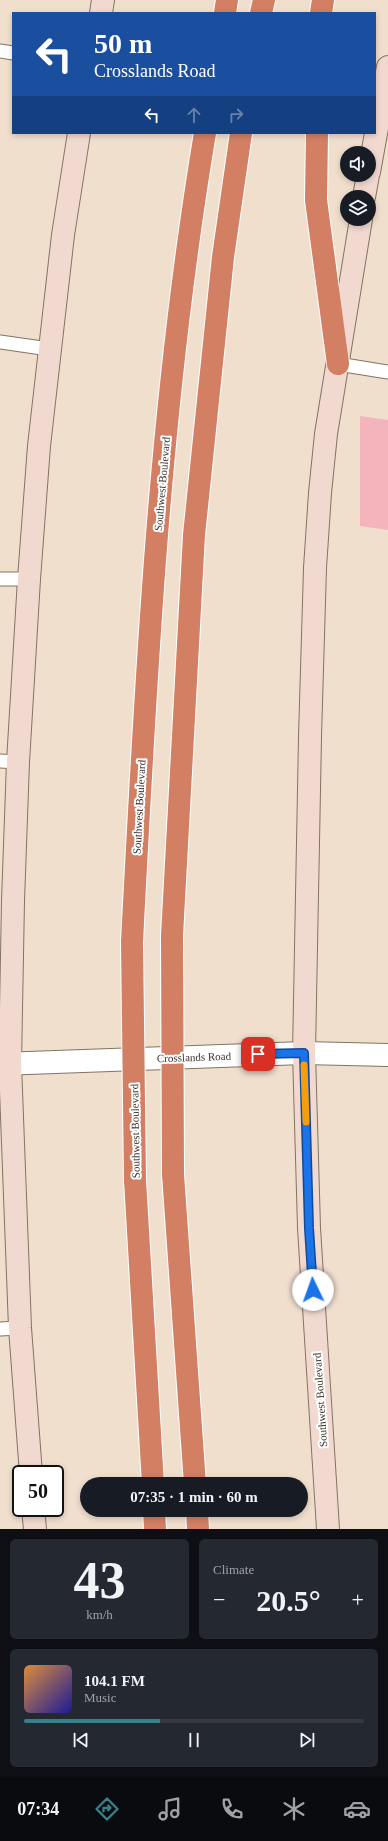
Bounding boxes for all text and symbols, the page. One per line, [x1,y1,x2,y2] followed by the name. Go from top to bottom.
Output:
[28,28,80,80] icon: left
[94,28,152,59] text: 50 m
[94,61,216,81] text: Crosslands Road
[141,104,163,126] icon: left
[183,104,205,126] icon: ahead
[225,104,247,126] icon: right
[340,146,376,226] map controls
[340,146,376,182] button: sound
[340,190,376,226] button: layers
[152,436,172,532] street label: Southwest Boulevard
[131,759,147,854] street label: Southwest Boulevard
[241,1037,275,1071] pin
[247,1043,269,1065] icon: arrive
[157,1050,232,1064] street label: Crosslands Road
[128,1083,142,1178] street label: Southwest Boulevard
[292,1269,334,1311] position arrow
[311,1352,329,1448] street label: Southwest Boulevard
[12,1465,64,1517] speed limit sign: 50
[130,1489,258,1505] text: 07:35 · 1 min · 60 m
[74,1552,126,1609] text: 43
[213,1562,254,1577] text: Climate
[256,1584,321,1617] text: 20.5°
[213,1587,225,1612] text: −
[352,1587,364,1612] text: +
[86,1607,113,1622] text: km/h
[84,1673,145,1689] text: 104.1 FM
[84,1690,117,1705] text: Music
[70,1729,92,1751] icon: previous
[183,1729,205,1751] icon: pause
[296,1729,318,1751] icon: next
[93,1795,121,1823] icon: directions
[156,1795,184,1823] icon: music
[218,1795,246,1823] icon: phone
[280,1795,308,1823] icon: climate
[343,1795,371,1823] icon: car
[17,1799,59,1819] text: 07:34

